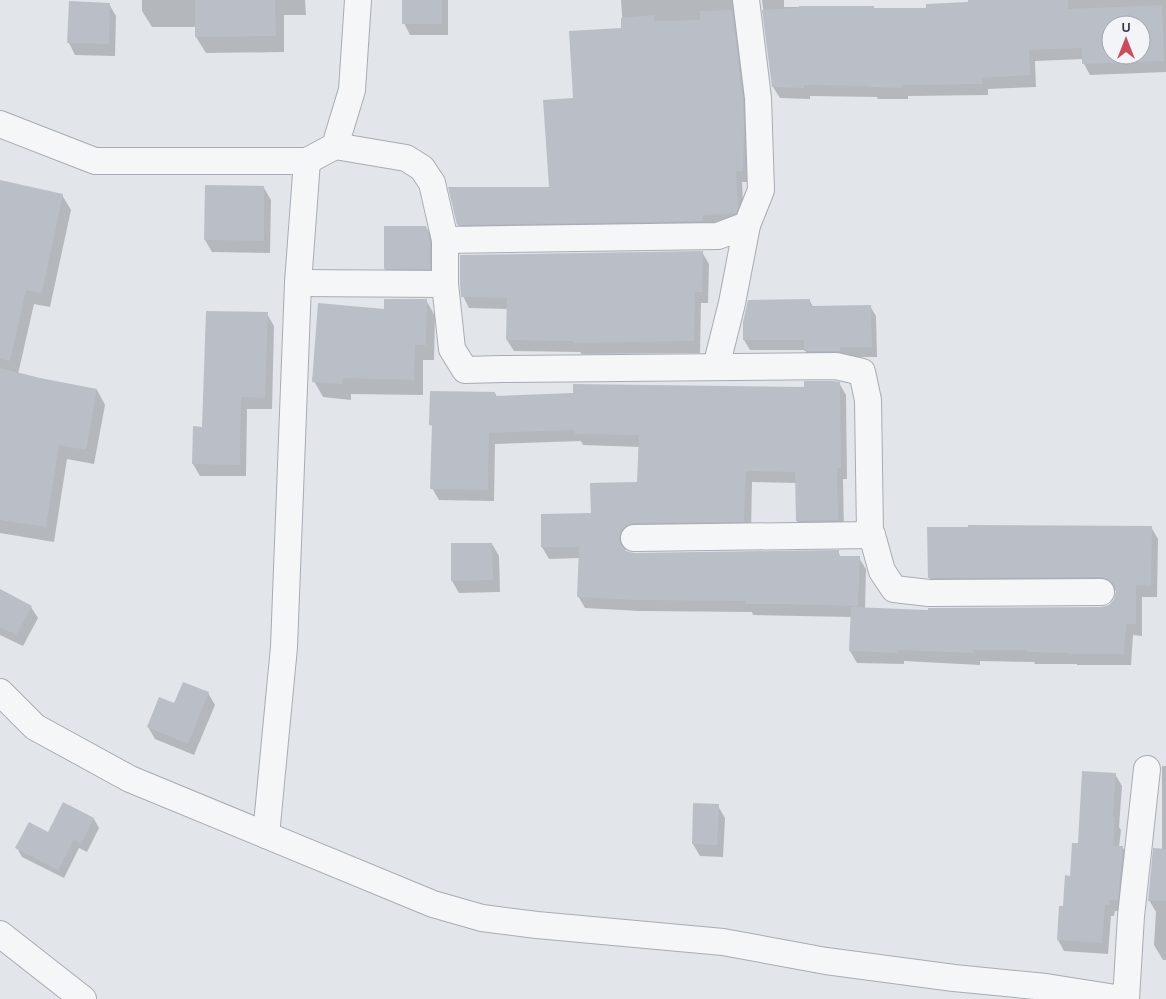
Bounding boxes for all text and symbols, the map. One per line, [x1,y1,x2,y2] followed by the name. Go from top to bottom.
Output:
[1101,15,1151,65] north arrow
[1121,19,1131,36] text: U

